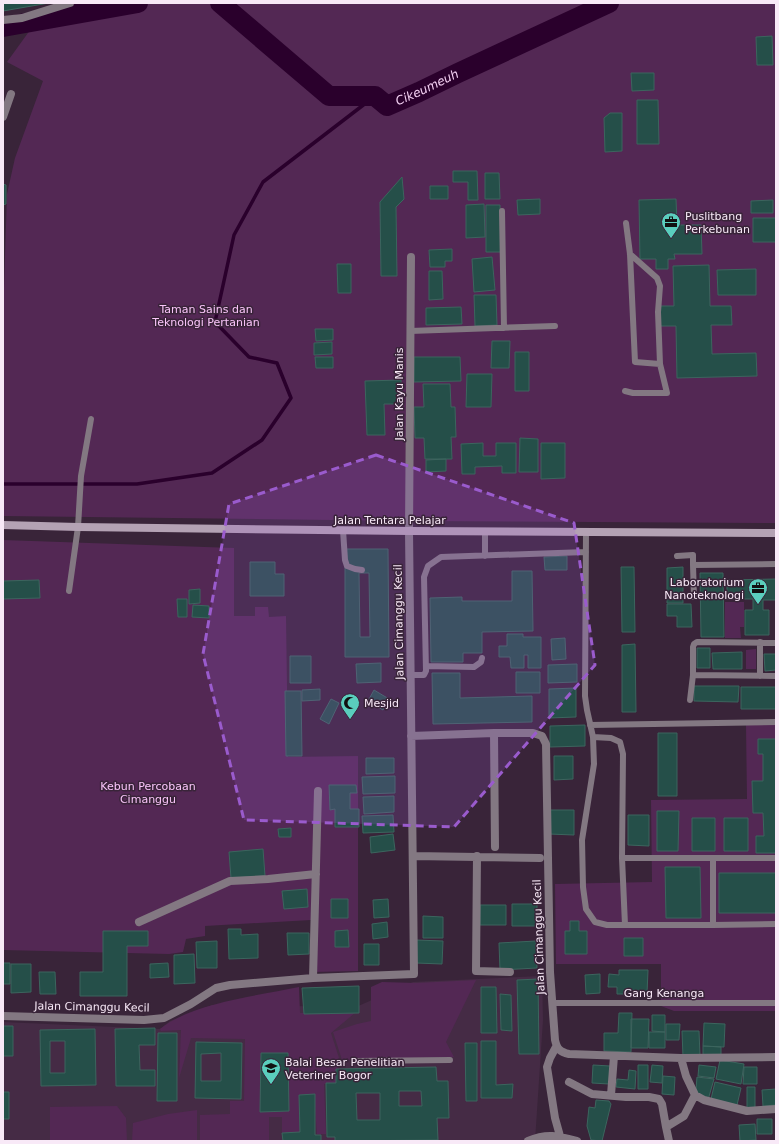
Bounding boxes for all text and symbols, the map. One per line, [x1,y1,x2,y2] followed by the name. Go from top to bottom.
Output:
[393,67,461,108] water label: Cikeumeuh
[685,210,750,236] place label: Puslitbang Perkebunan
[660,211,682,239] office icon: Puslitbang Perkebunan
[151,303,260,329] park label: Taman Sains dan Teknologi Pertanian
[393,347,406,441] street label: Jalan Kayu Manis
[333,514,446,527] street label: Jalan Tentara Pelajar
[391,564,407,681] street label: Jalan Cimanggu Kecil
[664,576,744,602] place label: Laboratorium Nanoteknologi
[747,577,769,605] office icon: Laboratorium Nanoteknologi
[339,692,361,720] mosque icon: Mesjid
[364,697,399,710] place label: Mesjid
[100,780,196,806] park label: Kebun Percobaan Cimanggu
[530,879,548,996] street label: Jalan Cimanggu Kecil
[624,987,704,1000] street label: Gang Kenanga
[33,999,150,1015] street label: Jalan Cimanggu Kecil
[285,1056,404,1082] place label: Balai Besar Penelitian Veteriner Bogor
[260,1057,282,1085] school or university icon: Balai Besar Penelitian Veteriner Bogor

